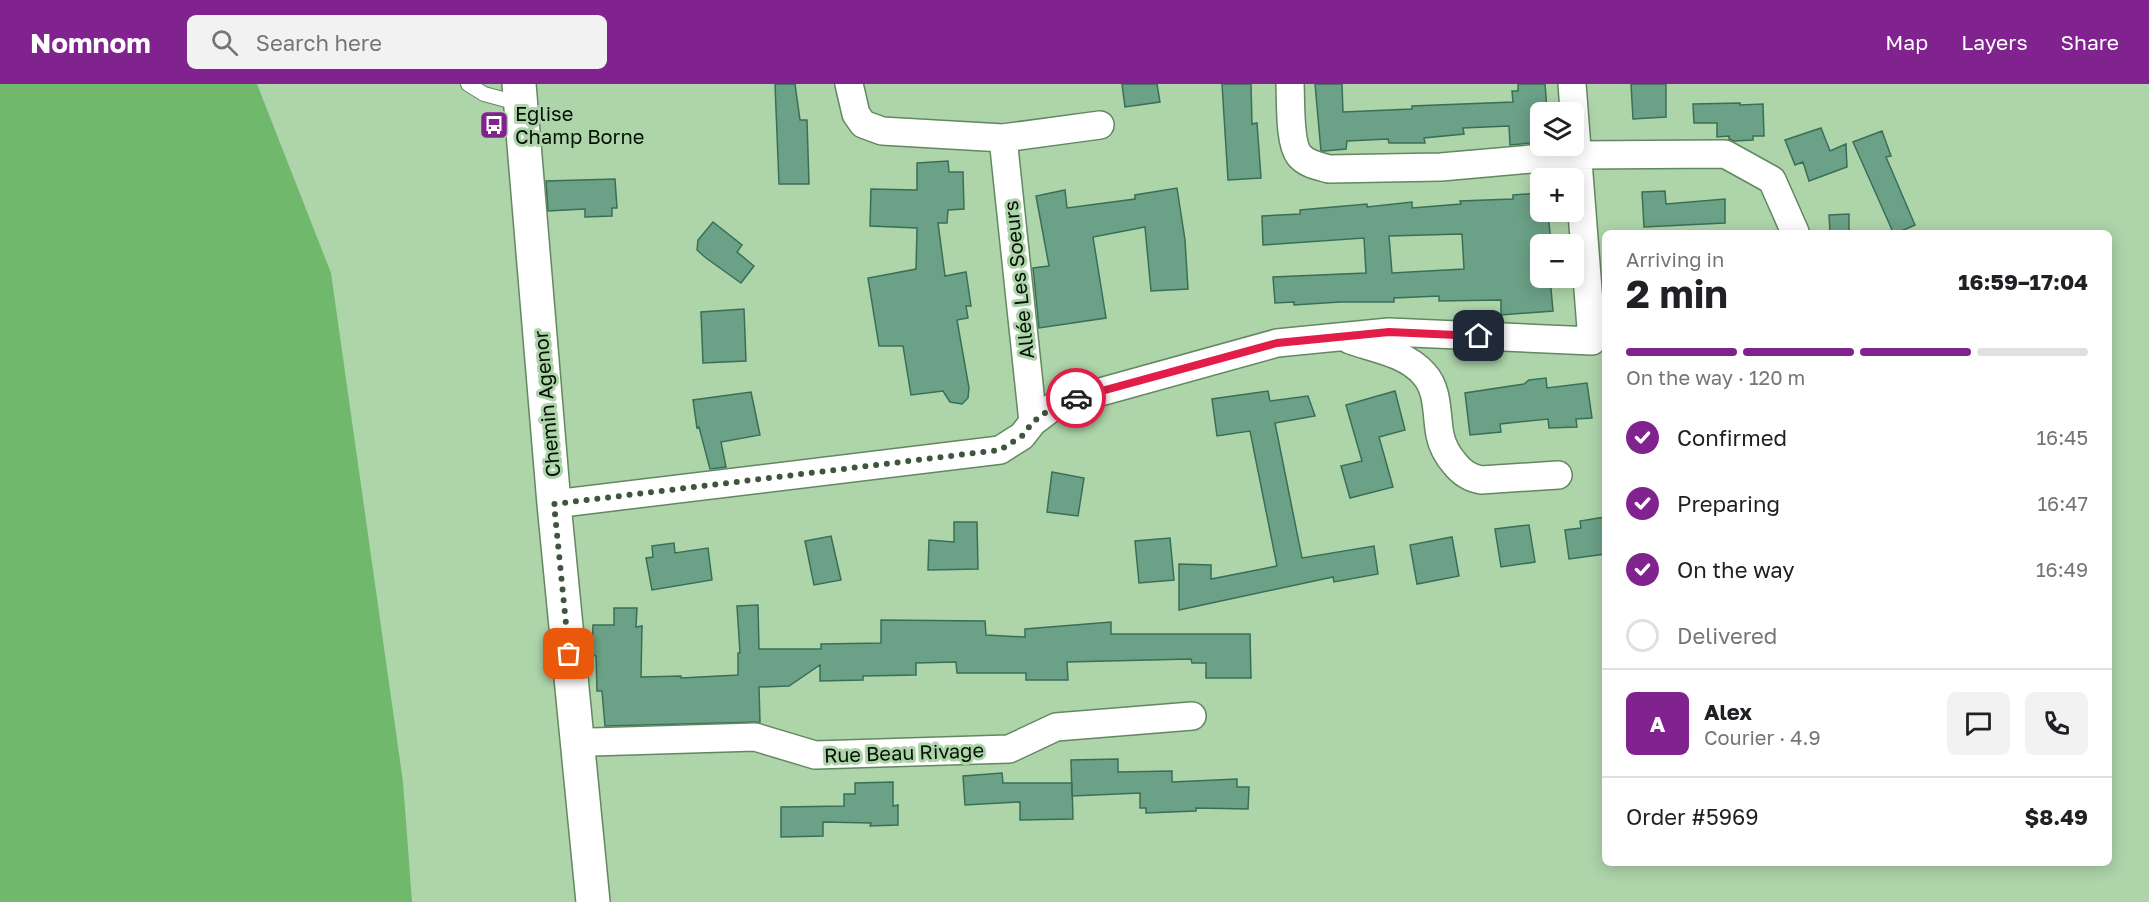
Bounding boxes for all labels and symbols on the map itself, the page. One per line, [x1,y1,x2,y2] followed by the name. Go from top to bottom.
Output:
[515,101,644,148] place label: Eglise Champ Borne
[478,109,510,141] bus stop icon: Eglise Champ Borne
[998,200,1038,360] street label: Allée Les Soeurs
[1453,310,1504,361] pin
[528,330,564,478] street label: Chemin Agenor
[1046,368,1106,428] courier
[543,628,594,679] pin
[824,737,984,767] street label: Rue Beau Rivage

